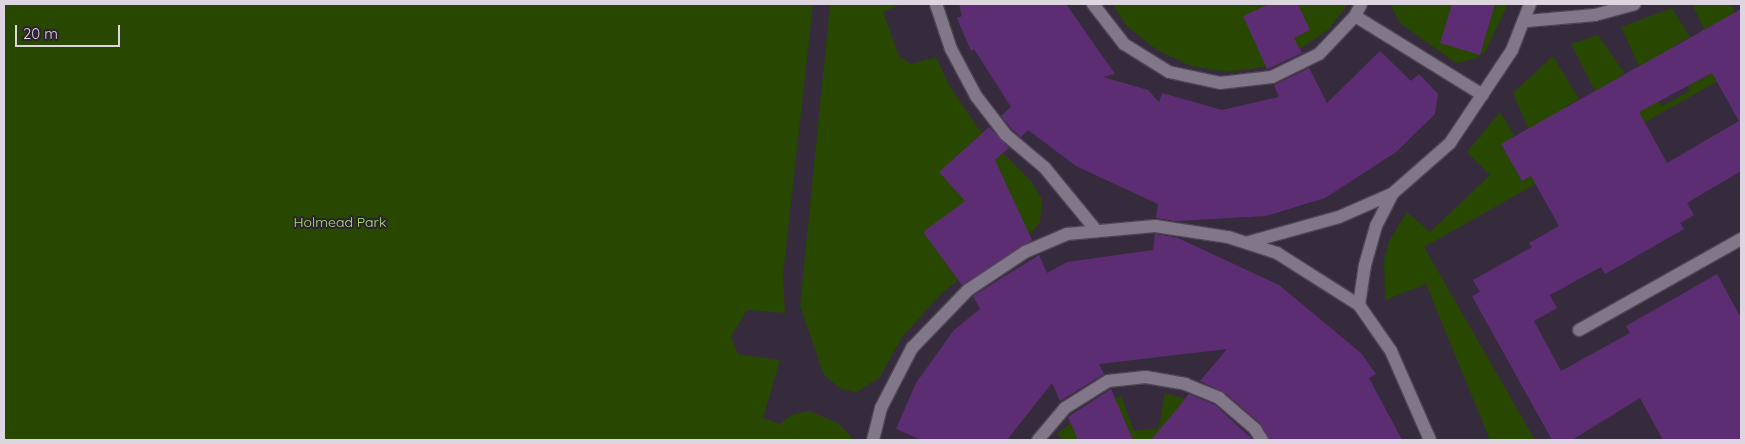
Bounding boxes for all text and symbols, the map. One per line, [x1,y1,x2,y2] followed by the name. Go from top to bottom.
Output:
[18,15,122,47] scale bar
[23,24,58,43] text: 20 m
[294,214,386,230] park label: Holmead Park

